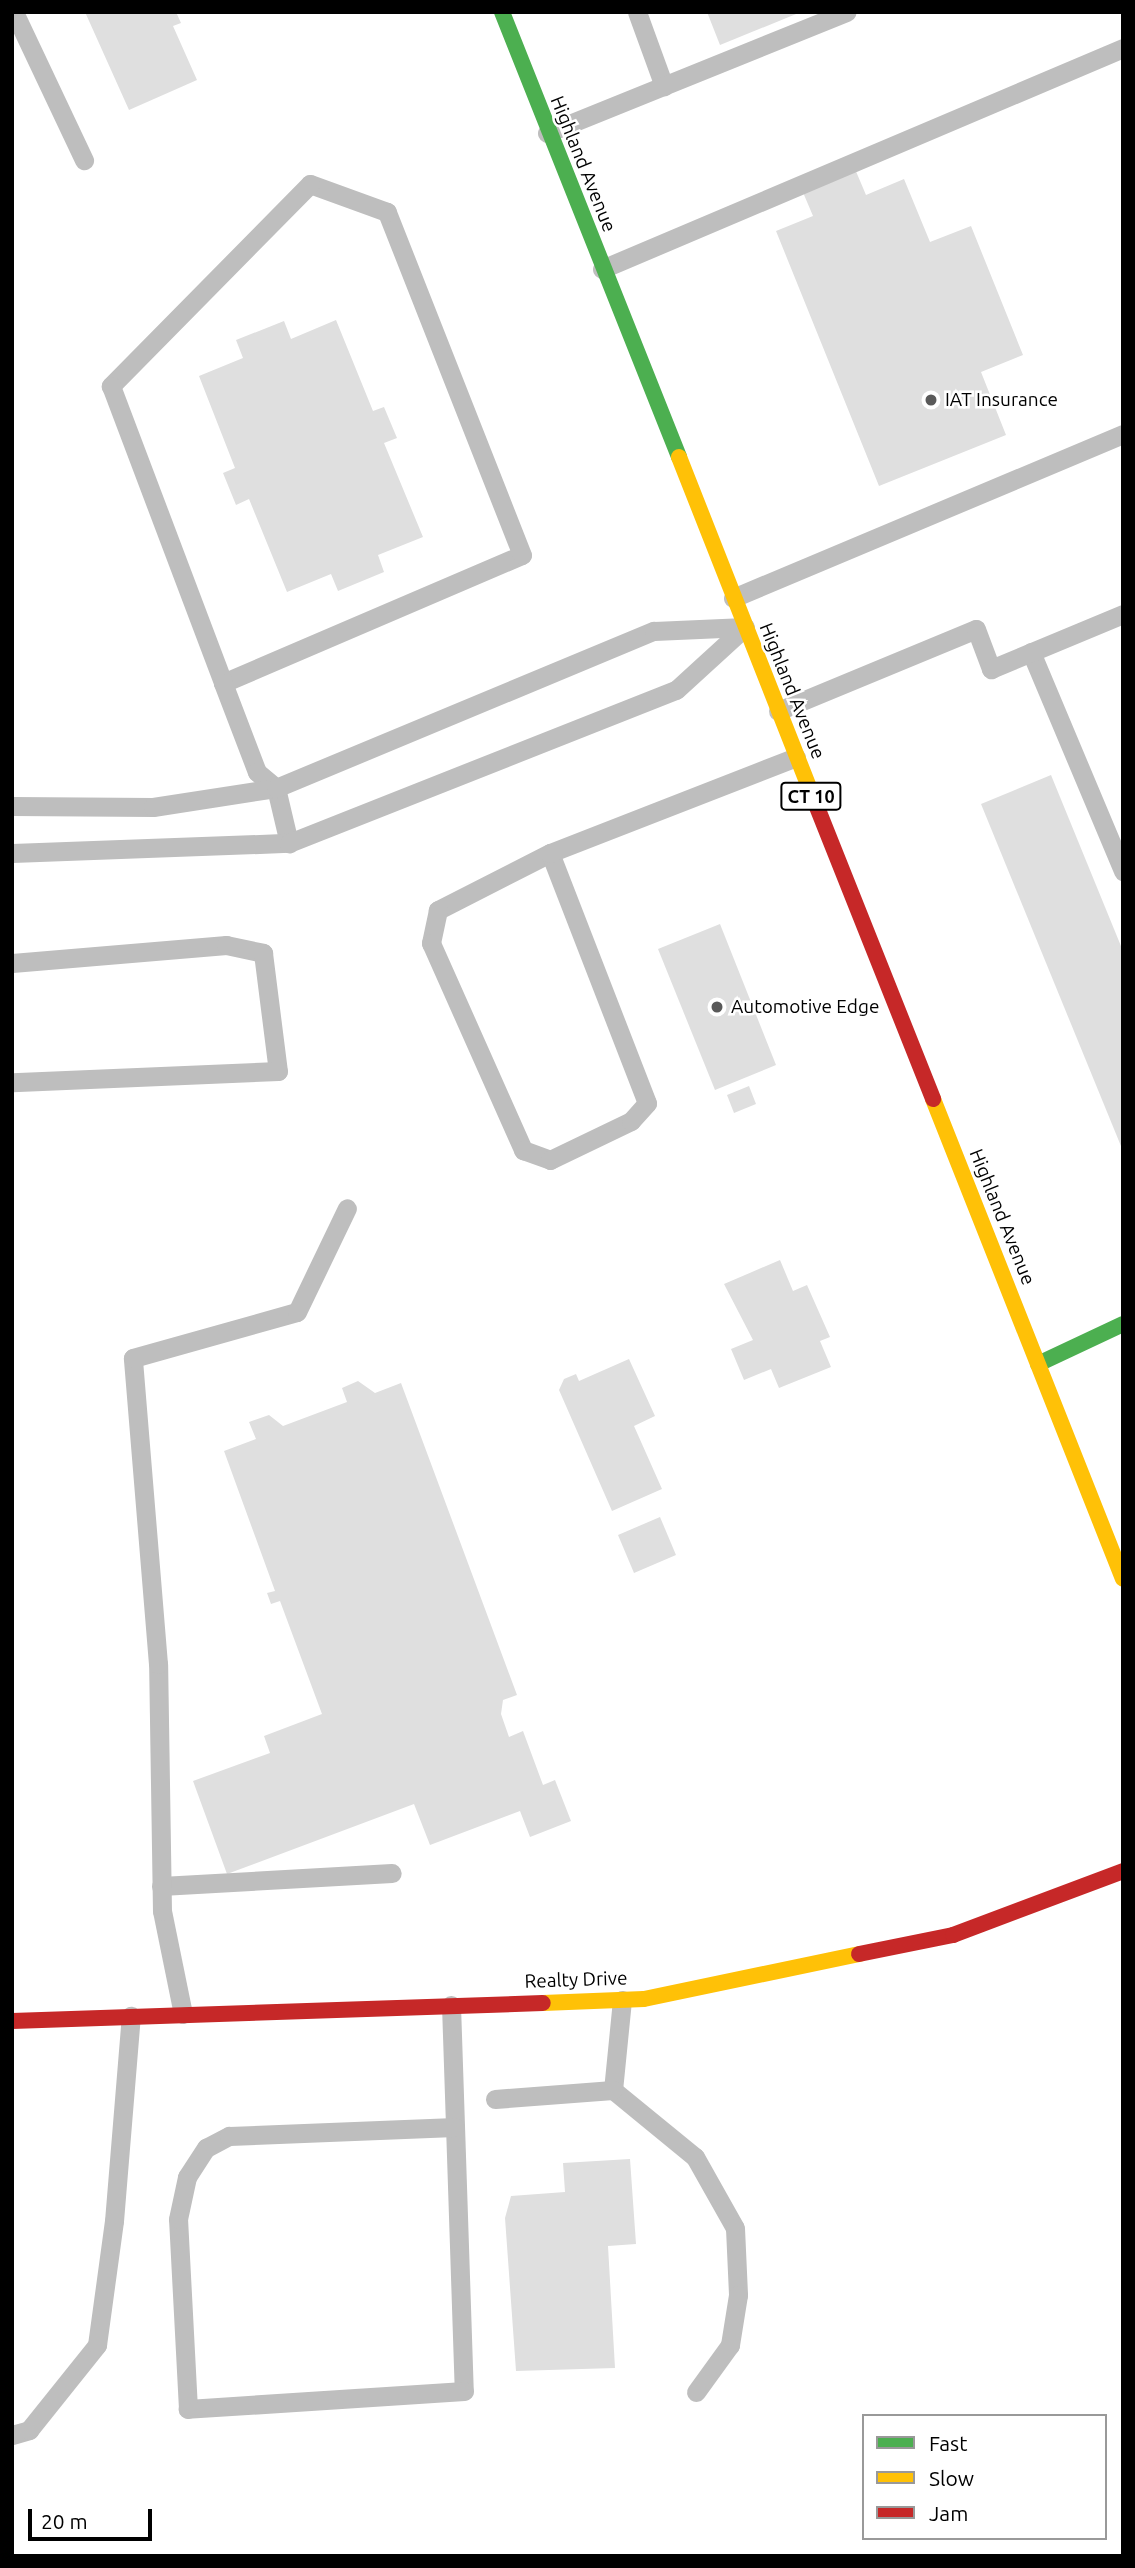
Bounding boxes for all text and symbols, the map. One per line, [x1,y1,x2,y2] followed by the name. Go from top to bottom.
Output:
[545,93,621,235] street label: Highland Avenue
[945,389,1058,411] place label: IAT Insurance
[923,392,939,408] marker: IAT Insurance
[754,620,830,762] street label: Highland Avenue
[780,782,842,810] road number: CT 10
[731,996,879,1018] place label: Automotive Edge
[709,999,725,1015] marker: Automotive Edge
[964,1146,1040,1288] street label: Highland Avenue
[524,1967,628,1993] street label: Realty Drive
[862,2414,1107,2540] legend
[929,2431,967,2455] text: Fast
[929,2466,974,2490] text: Slow
[32,2494,156,2538] scale bar
[929,2501,968,2525] text: Jam
[41,2509,88,2533] text: 20 m

